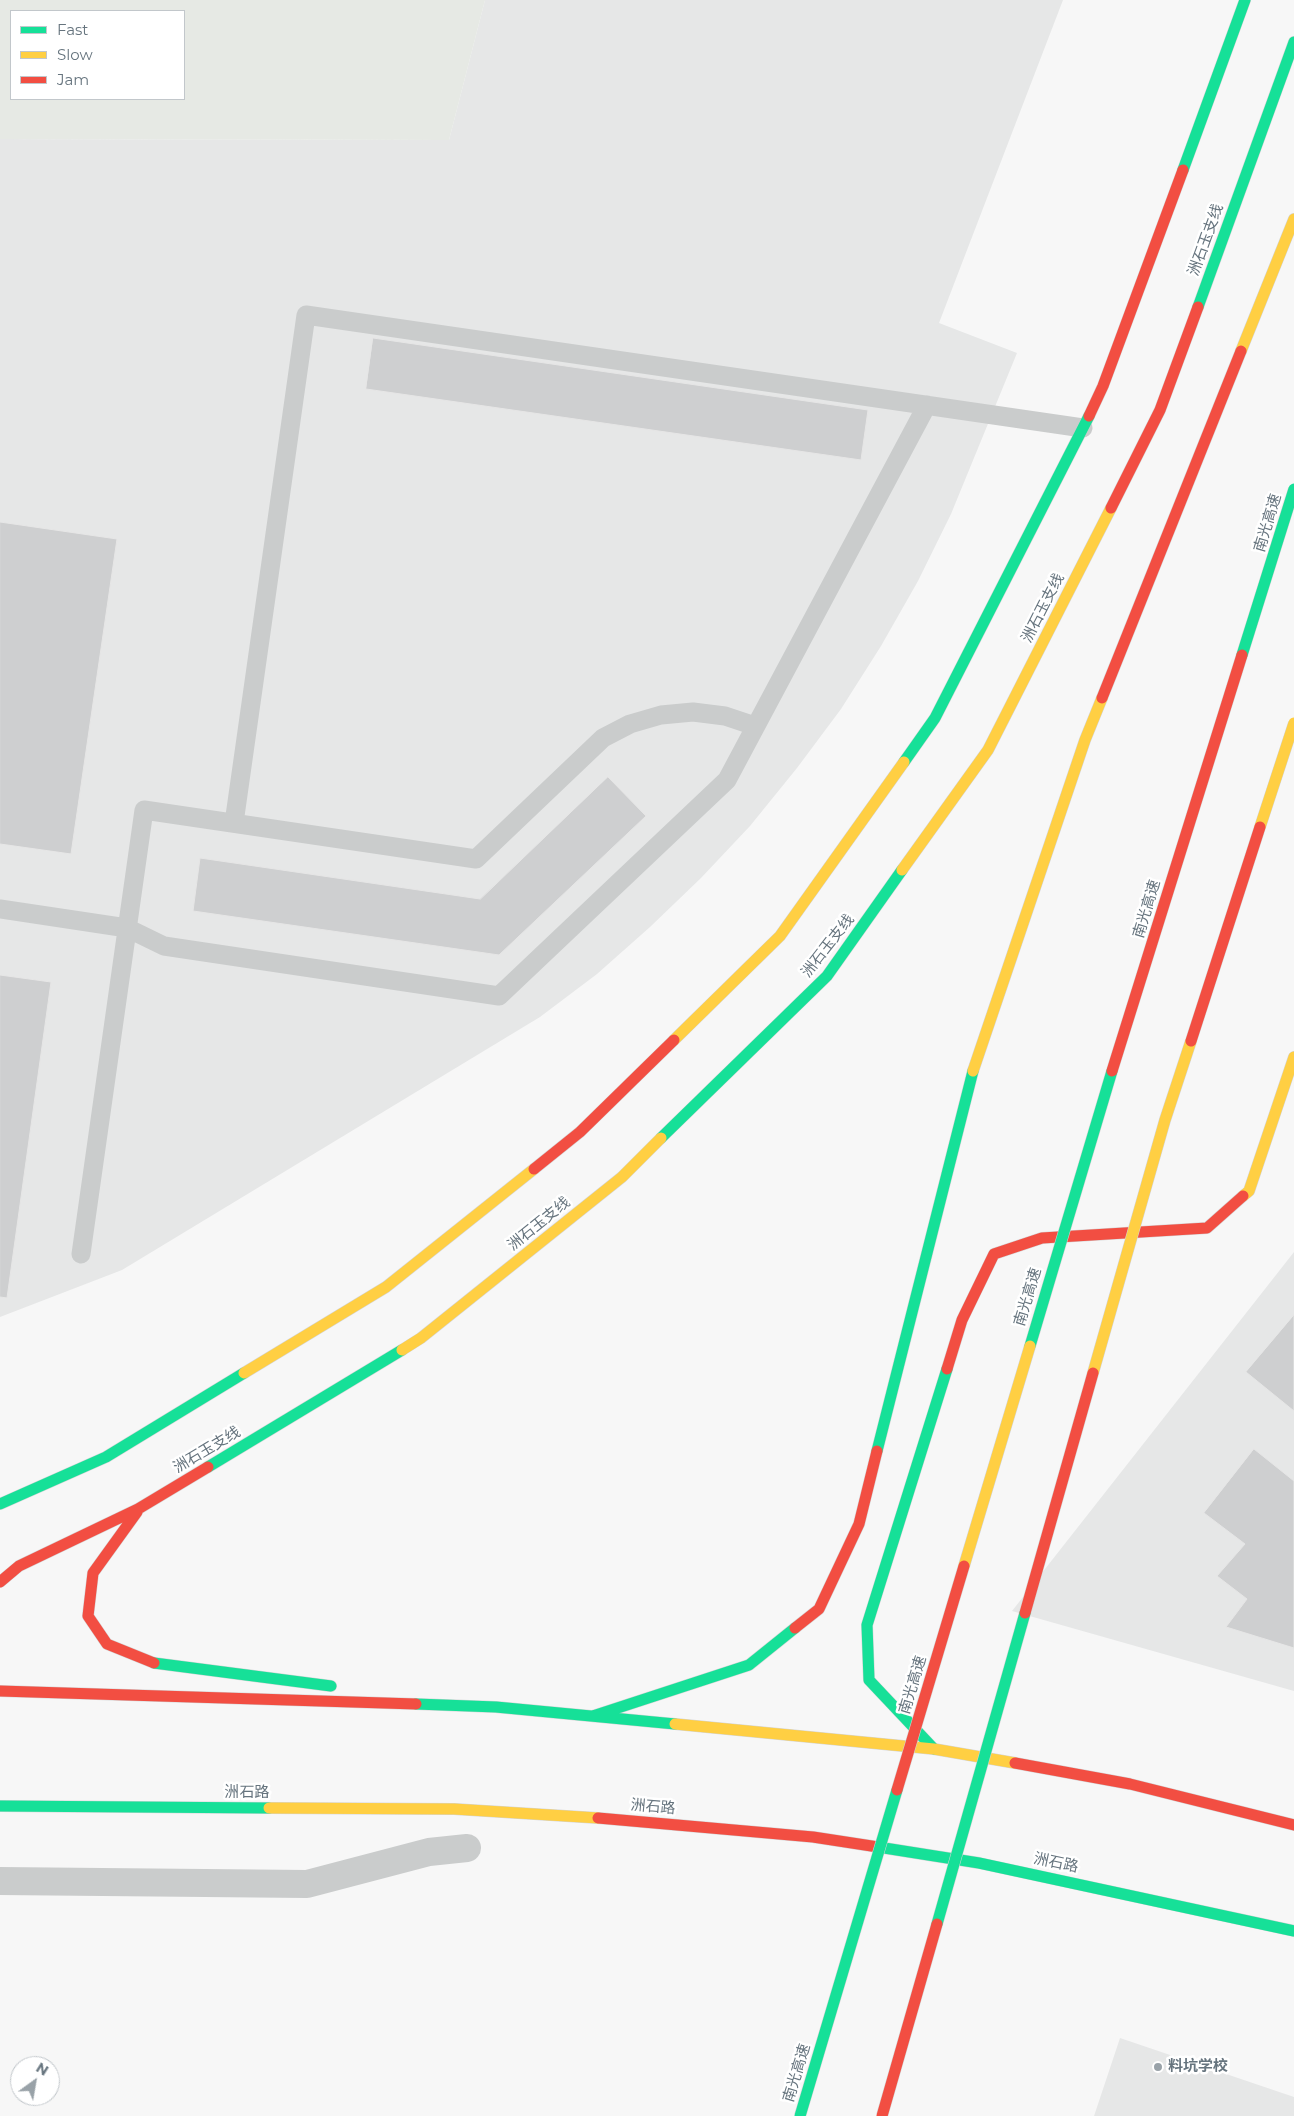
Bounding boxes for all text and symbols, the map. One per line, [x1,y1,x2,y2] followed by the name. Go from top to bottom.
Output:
[10,10,185,100] legend
[57,20,88,39] text: Fast
[57,45,93,64] text: Slow
[57,70,89,89] text: Jam
[1185,202,1227,278] street label: 洲石玉支线
[1251,492,1285,554] street label: 南光高速
[1018,571,1068,645] street label: 洲石玉支线
[1130,878,1164,940] street label: 南光高速
[798,911,858,981] street label: 洲石玉支线
[504,1193,574,1255] street label: 洲石玉支线
[1011,1266,1045,1328] street label: 南光高速
[170,1423,244,1477] street label: 洲石玉支线
[896,1654,930,1716] street label: 南光高速
[225,1784,269,1802] street label: 洲石路
[630,1796,676,1818] street label: 洲石路
[1032,1850,1080,1876] street label: 洲石路
[780,2042,814,2104] street label: 南光高速
[10,2056,60,2106] north arrow
[33,2058,52,2080] text: N
[1168,2058,1228,2076] place label: 料坑学校
[1152,2061,1164,2073] marker: 料坑学校

